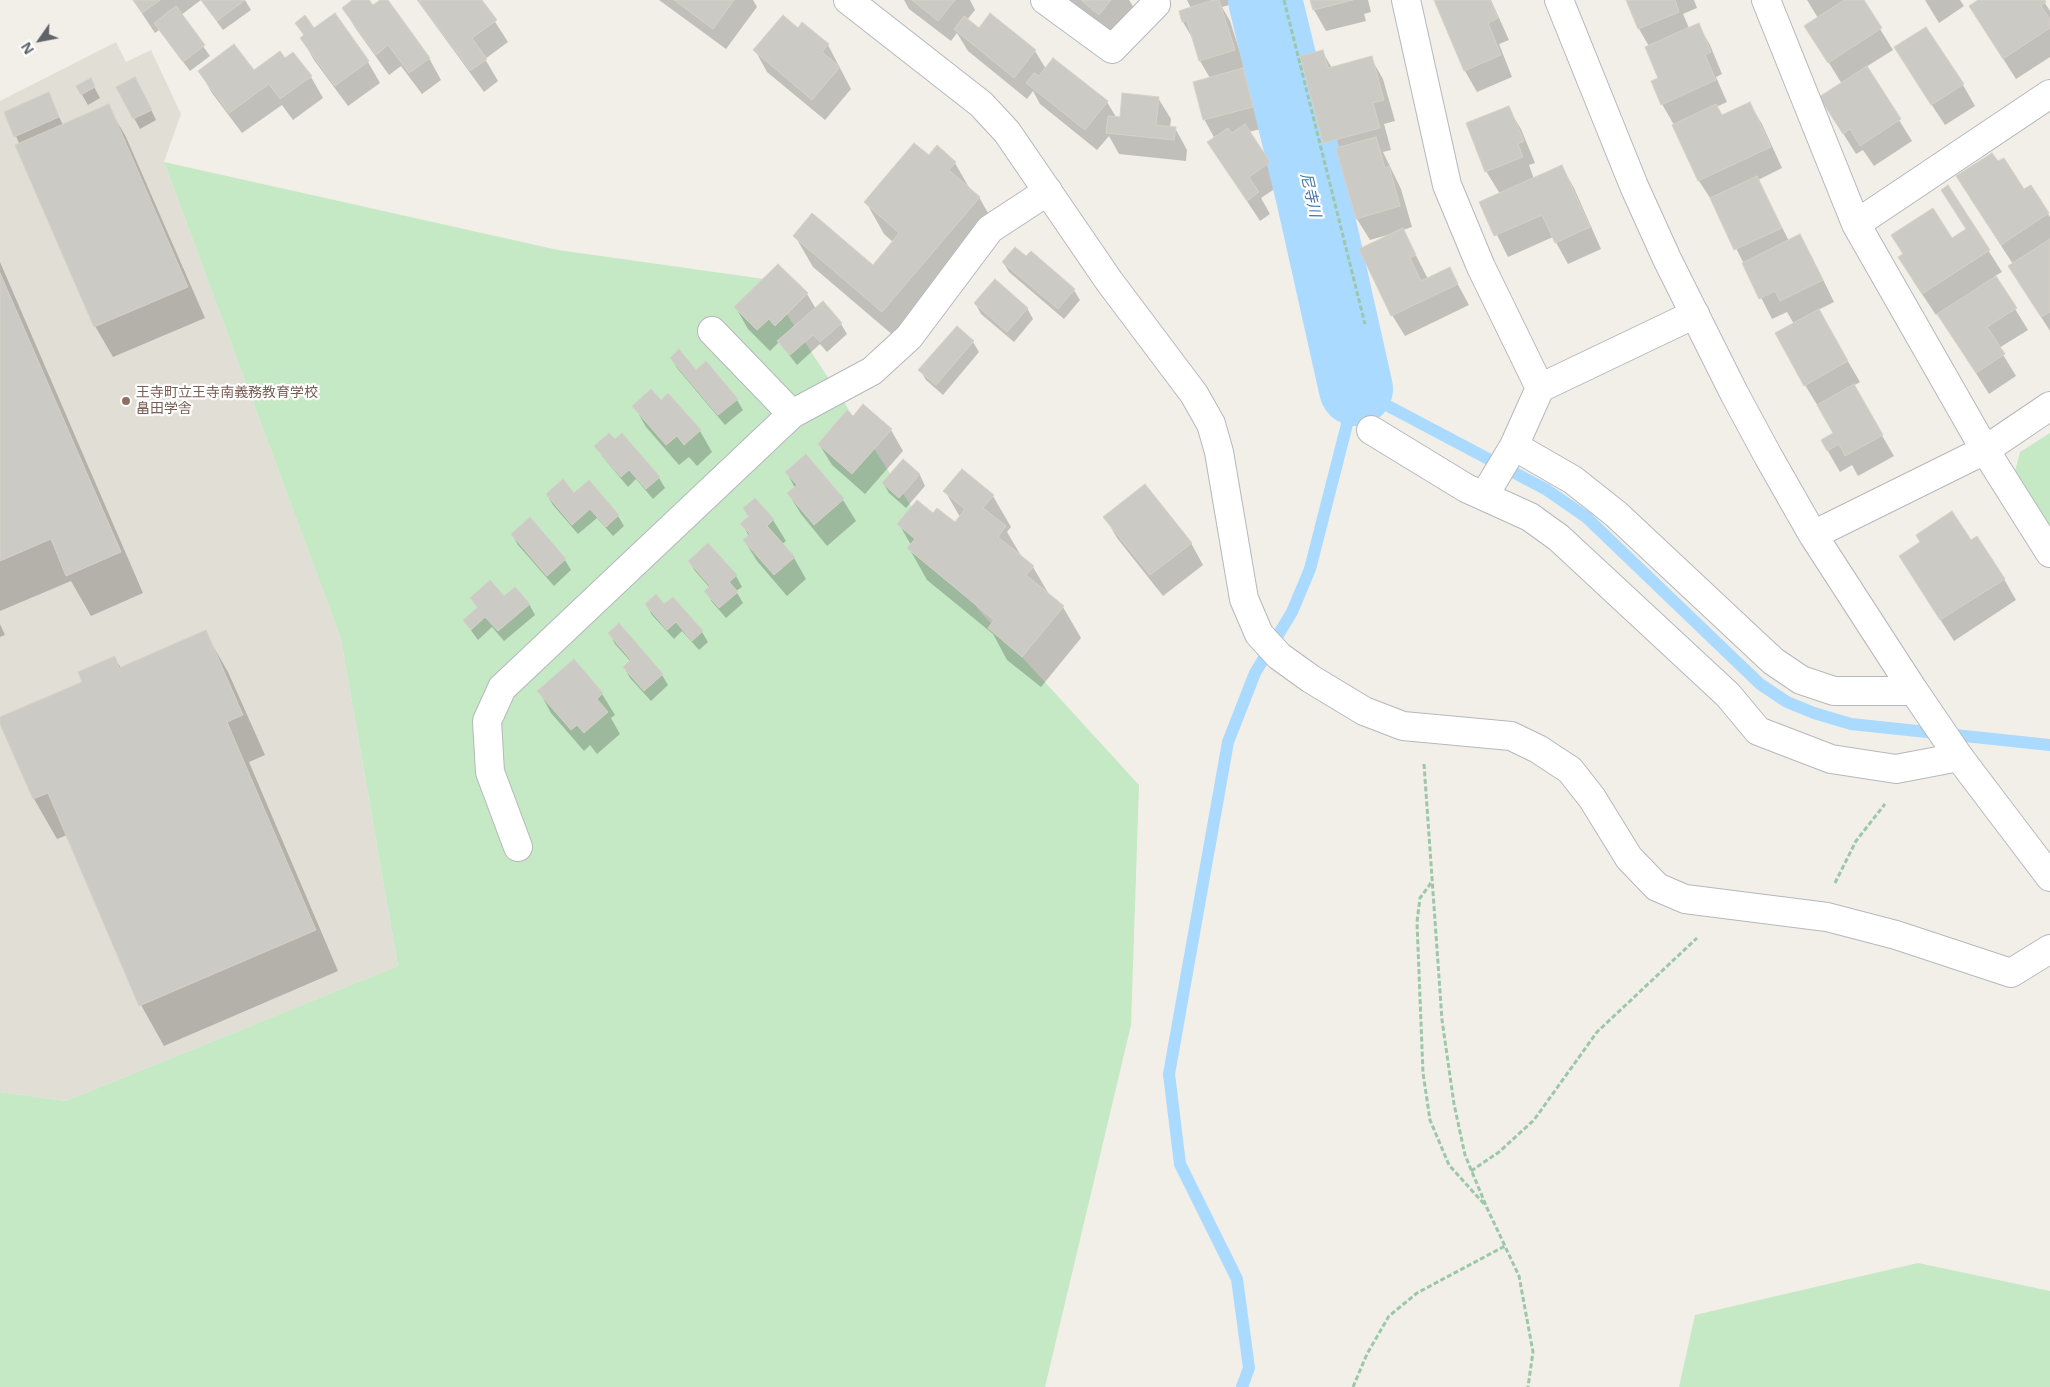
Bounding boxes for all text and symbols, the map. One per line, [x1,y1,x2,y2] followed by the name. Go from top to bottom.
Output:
[15,15,65,65] north arrow
[16,38,38,58] text: N
[1296,171,1324,219] water label: 尼寺川
[136,385,318,418] place label: 王寺町立王寺南義務教育学校 畠田学舎
[120,395,132,407] marker: 王寺町立王寺南義務教育学校 畠田学舎

